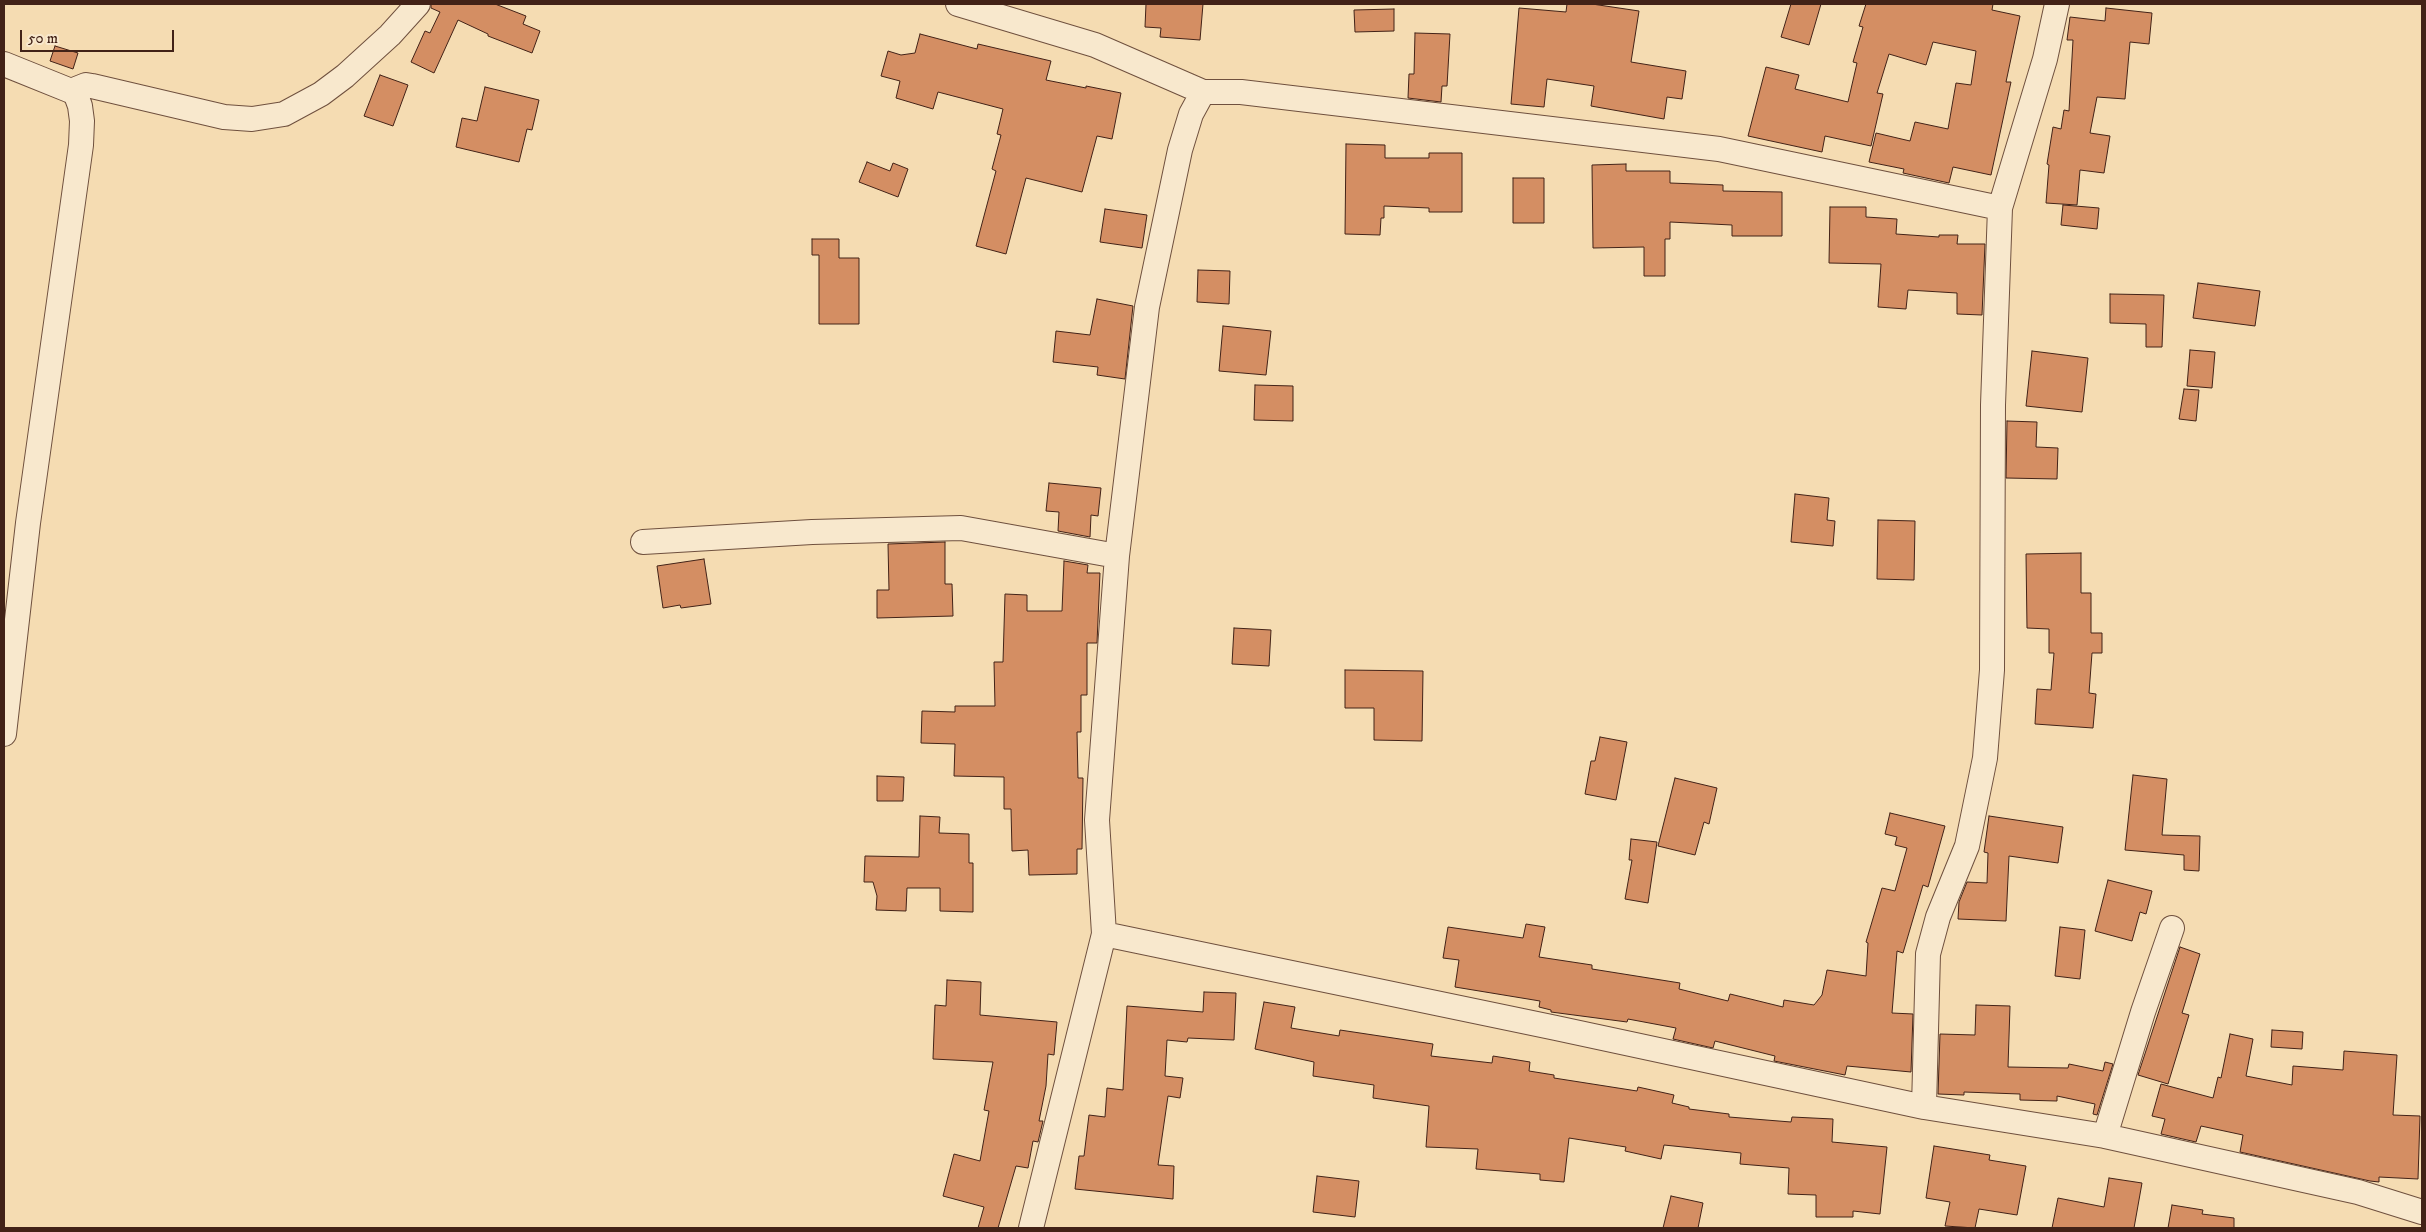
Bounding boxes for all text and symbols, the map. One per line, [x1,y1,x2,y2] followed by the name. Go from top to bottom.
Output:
[22,20,176,52] scale bar
[28,29,58,48] text: 50 m

